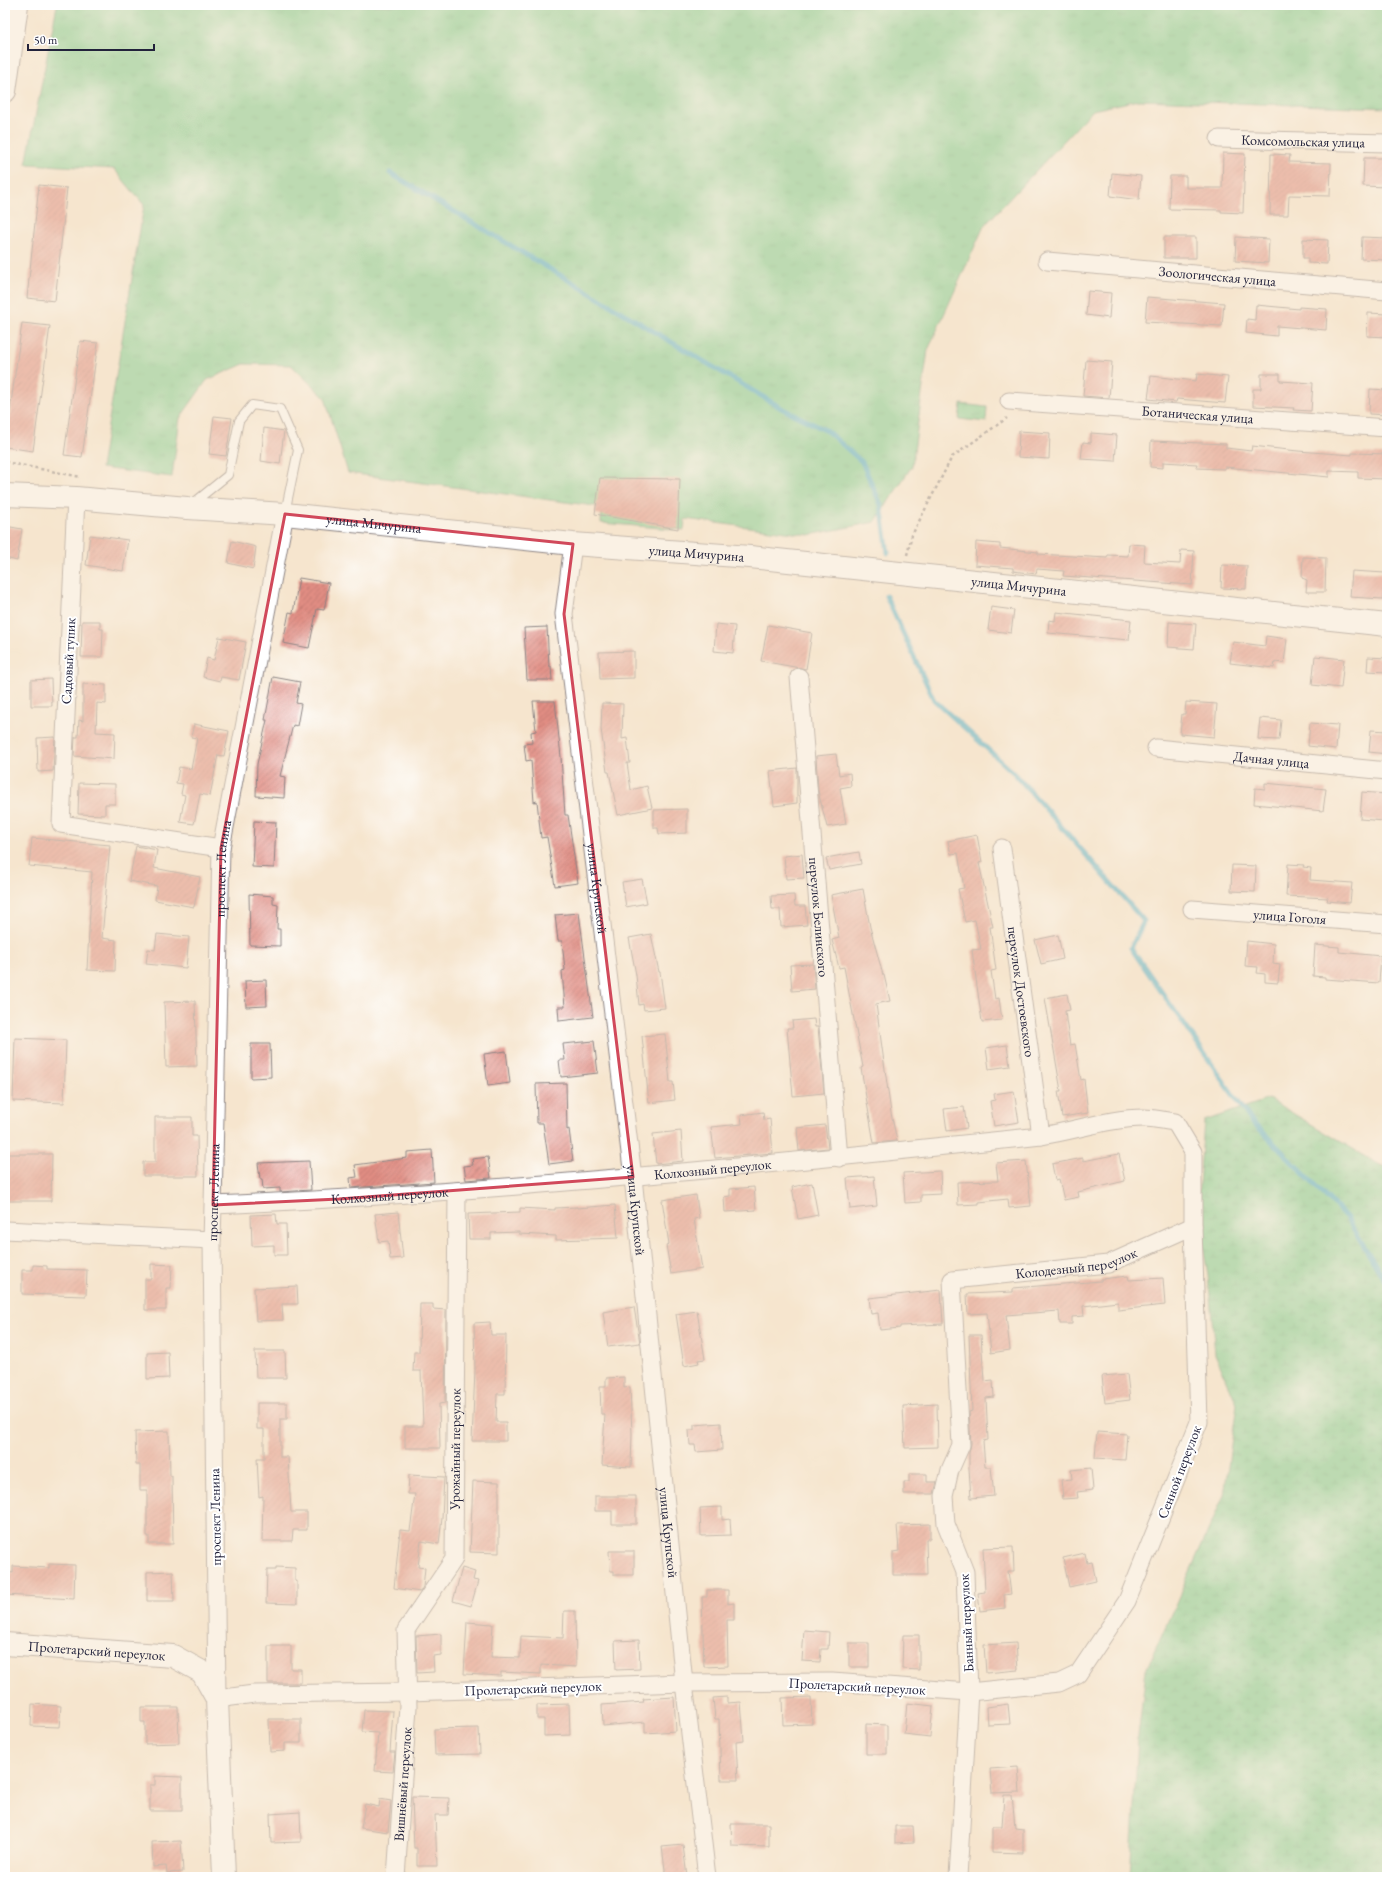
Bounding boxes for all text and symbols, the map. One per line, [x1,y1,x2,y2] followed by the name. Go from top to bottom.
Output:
[28,26,154,52] scale bar
[34,32,58,48] text: 50 m
[1241,131,1366,151] street label: Комсомольская улица
[1158,262,1277,290] street label: Зоологическая улица
[1141,401,1255,427] street label: Ботаническая улица
[325,509,423,537] street label: улица Мичурина
[648,541,745,566] street label: улица Мичурина
[970,572,1068,600] street label: улица Мичурина
[57,617,79,705] street label: Садовый тупик
[1233,747,1311,772] street label: Дачная улица
[210,818,235,917] street label: проспект Ленина
[583,842,612,935] street label: улица Крупской
[805,857,833,978] street label: переулок Белинского
[1253,905,1327,928] street label: улица Гоголя
[1004,925,1039,1058] street label: переулок Достоевского
[203,1143,223,1241] street label: проспект Ленина
[653,1155,772,1183] street label: Колхозный переулок
[623,1164,650,1257] street label: улица Крупской
[331,1182,449,1208] street label: Колхозный переулок
[1015,1243,1140,1282] street label: Колодезный переулок
[445,1388,464,1511] street label: Урожайный переулок
[1153,1423,1205,1521] street label: Сенной переулок
[205,1468,225,1566] street label: проспект Ленина
[655,1486,682,1579] street label: улица Крупской
[954,1573,978,1673] street label: Банный переулок
[28,1637,166,1664] street label: Пролетарский переулок
[788,1673,926,1699] street label: Пролетарский переулок
[464,1677,602,1699] street label: Пролетарский переулок
[390,1726,416,1842] street label: Вишнёвый переулок

